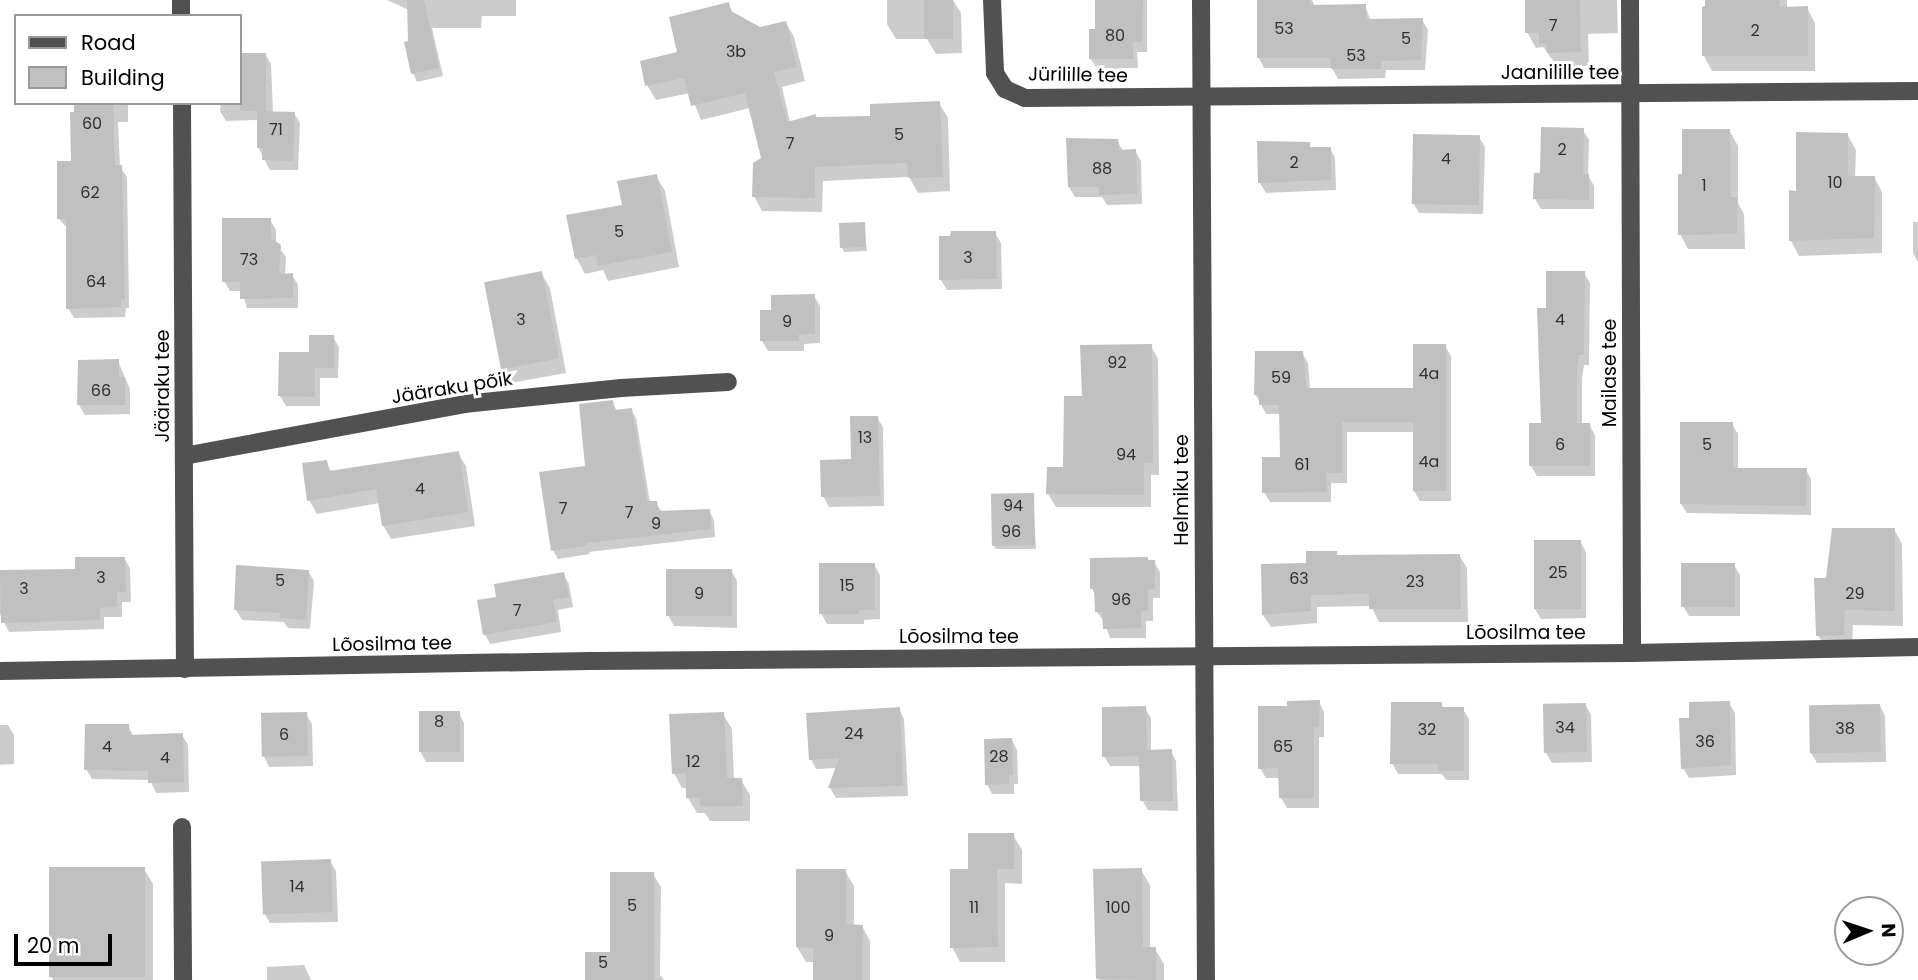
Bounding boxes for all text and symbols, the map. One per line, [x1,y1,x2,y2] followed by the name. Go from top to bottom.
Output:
[14,14,242,105] legend
[1549,16,1557,36] house number: 7
[1274,19,1294,39] house number: 53
[1750,21,1760,41] house number: 2
[1105,26,1125,46] house number: 80
[81,28,136,57] text: Road
[1401,29,1411,49] house number: 5
[726,42,746,62] house number: 3b
[1346,46,1366,66] house number: 53
[1501,62,1619,84] street label: Jaanilille tee
[81,63,165,92] text: Building
[1028,63,1128,87] street label: Jürilille tee
[82,114,102,134] house number: 60
[269,120,283,140] house number: 71
[894,125,904,145] house number: 5
[786,134,794,154] house number: 7
[1557,140,1567,160] house number: 2
[1441,149,1451,169] house number: 4
[1289,153,1299,173] house number: 2
[1092,159,1112,179] house number: 88
[1827,173,1843,193] house number: 10
[1701,176,1707,196] house number: 1
[80,183,100,203] house number: 62
[614,222,624,242] house number: 5
[963,248,973,268] house number: 3
[240,250,258,270] house number: 73
[86,272,106,292] house number: 64
[516,310,526,330] house number: 3
[1555,310,1565,330] house number: 4
[782,312,792,332] house number: 9
[1599,319,1621,427] street label: Mailase tee
[152,329,174,443] street label: Jääraku tee
[1107,353,1127,373] house number: 92
[1419,364,1439,384] house number: 4a
[390,367,514,409] street label: Jääraku põik
[1271,368,1291,388] house number: 59
[91,381,111,401] house number: 66
[858,428,872,448] house number: 13
[1171,434,1193,546] street label: Helmiku tee
[1555,435,1565,455] house number: 6
[1702,435,1712,455] house number: 5
[1116,445,1136,465] house number: 94
[1419,452,1439,472] house number: 4a
[1294,455,1310,475] house number: 61
[415,479,425,499] house number: 4
[1003,496,1023,516] house number: 94
[559,499,567,519] house number: 7
[625,503,633,523] house number: 7
[651,514,661,534] house number: 9
[1001,522,1021,542] house number: 96
[1548,563,1568,583] house number: 25
[96,568,106,588] house number: 3
[1289,569,1309,589] house number: 63
[275,571,285,591] house number: 5
[1406,572,1424,592] house number: 23
[839,576,855,596] house number: 15
[19,579,29,599] house number: 3
[694,584,704,604] house number: 9
[1845,584,1865,604] house number: 29
[1111,590,1131,610] house number: 96
[513,601,521,621] house number: 7
[1466,622,1586,644] street label: Lõosilma tee
[899,626,1019,648] street label: Lõosilma tee
[332,632,452,656] street label: Lõosilma tee
[434,712,444,732] house number: 8
[1555,718,1575,738] house number: 34
[1835,719,1855,739] house number: 38
[1418,720,1436,740] house number: 32
[844,724,864,744] house number: 24
[279,725,289,745] house number: 6
[1695,732,1715,752] house number: 36
[102,737,112,757] house number: 4
[1273,737,1293,757] house number: 65
[989,747,1009,767] house number: 28
[160,748,170,768] house number: 4
[686,752,700,772] house number: 12
[289,877,305,897] house number: 14
[627,896,637,916] house number: 5
[1834,896,1904,966] north arrow
[969,898,979,918] house number: 11
[1105,898,1131,918] house number: 100
[18,920,116,964] scale bar
[1875,923,1902,938] text: N
[824,926,834,946] house number: 9
[27,931,80,960] text: 20 m
[598,953,608,973] house number: 5

